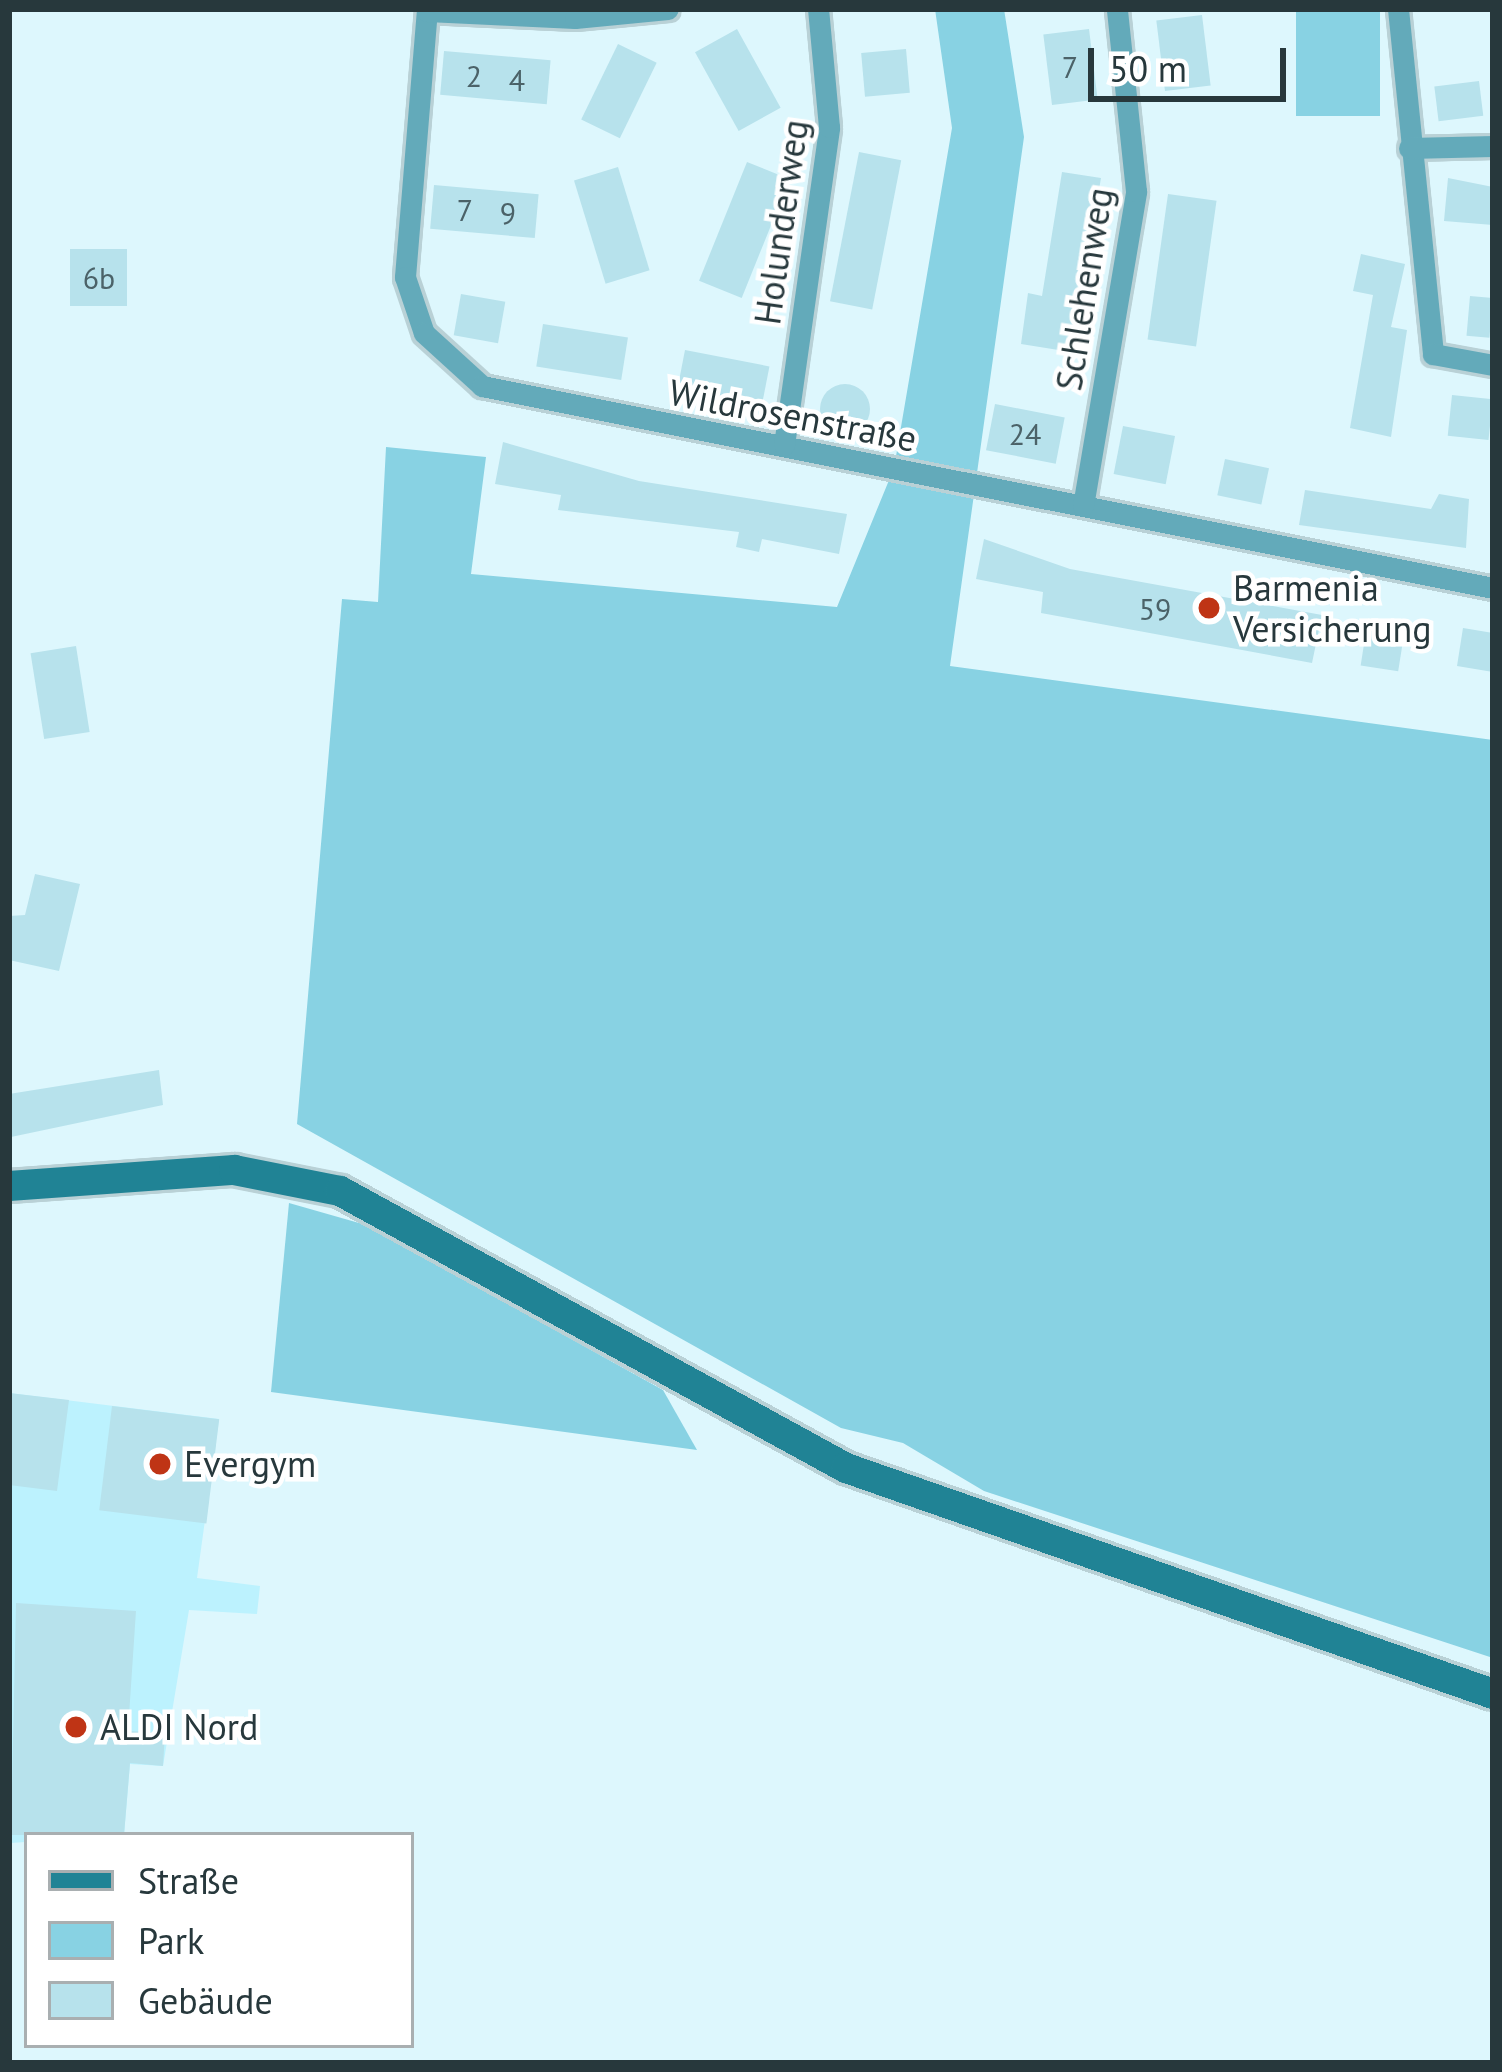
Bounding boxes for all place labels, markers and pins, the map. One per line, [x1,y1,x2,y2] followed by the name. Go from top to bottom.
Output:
[1233,565,1432,650] place label: Barmenia Versicherung
[1196,595,1222,621] marker: Barmenia Versicherung
[184,1442,316,1486] place label: Evergym
[147,1451,173,1477] marker: Evergym
[100,1705,258,1749] place label: ALDI Nord
[63,1714,89,1740] marker: ALDI Nord

